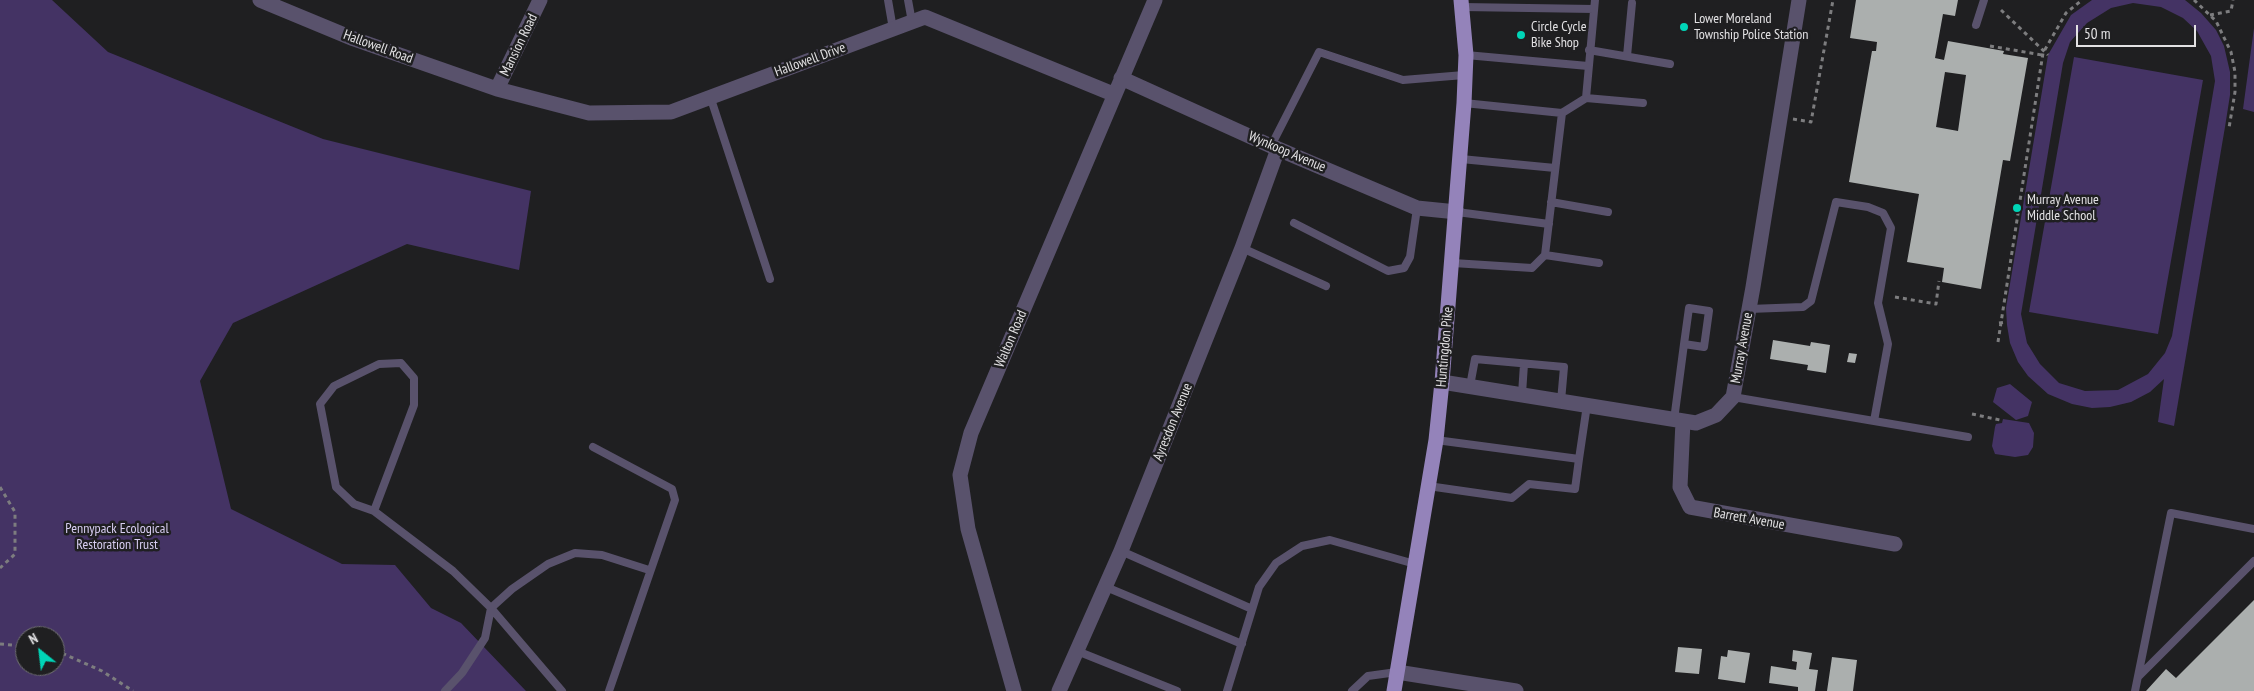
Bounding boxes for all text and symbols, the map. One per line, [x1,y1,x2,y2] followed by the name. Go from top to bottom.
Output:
[497,11,541,79] street label: Mansion Road
[1694,11,1808,44] place label: Lower Moreland Township Police Station
[2079,15,2199,47] scale bar
[1531,19,1586,52] place label: Circle Cycle Bike Shop
[1678,21,1690,33] marker: Lower Moreland Township Police Station
[2084,24,2110,43] text: 50 m
[341,27,415,67] street label: Hallowell Road
[1515,29,1527,41] marker: Circle Cycle Bike Shop
[772,39,848,81] street label: Hallowell Drive
[1246,128,1328,176] street label: Wynkoop Avenue
[2027,192,2099,224] place label: Murray Avenue Middle School
[2011,202,2023,214] marker: Murray Avenue Middle School
[1433,306,1457,388] street label: Huntingdon Pike
[991,308,1031,370] street label: Walton Road
[1727,311,1757,385] street label: Murray Avenue
[1150,381,1196,463] street label: Ayresdon Avenue
[1712,505,1786,533] street label: Barrett Avenue
[65,521,169,554] park label: Pennypack Ecological Restoration Trust
[15,626,65,676] north arrow
[26,629,41,648] text: N

